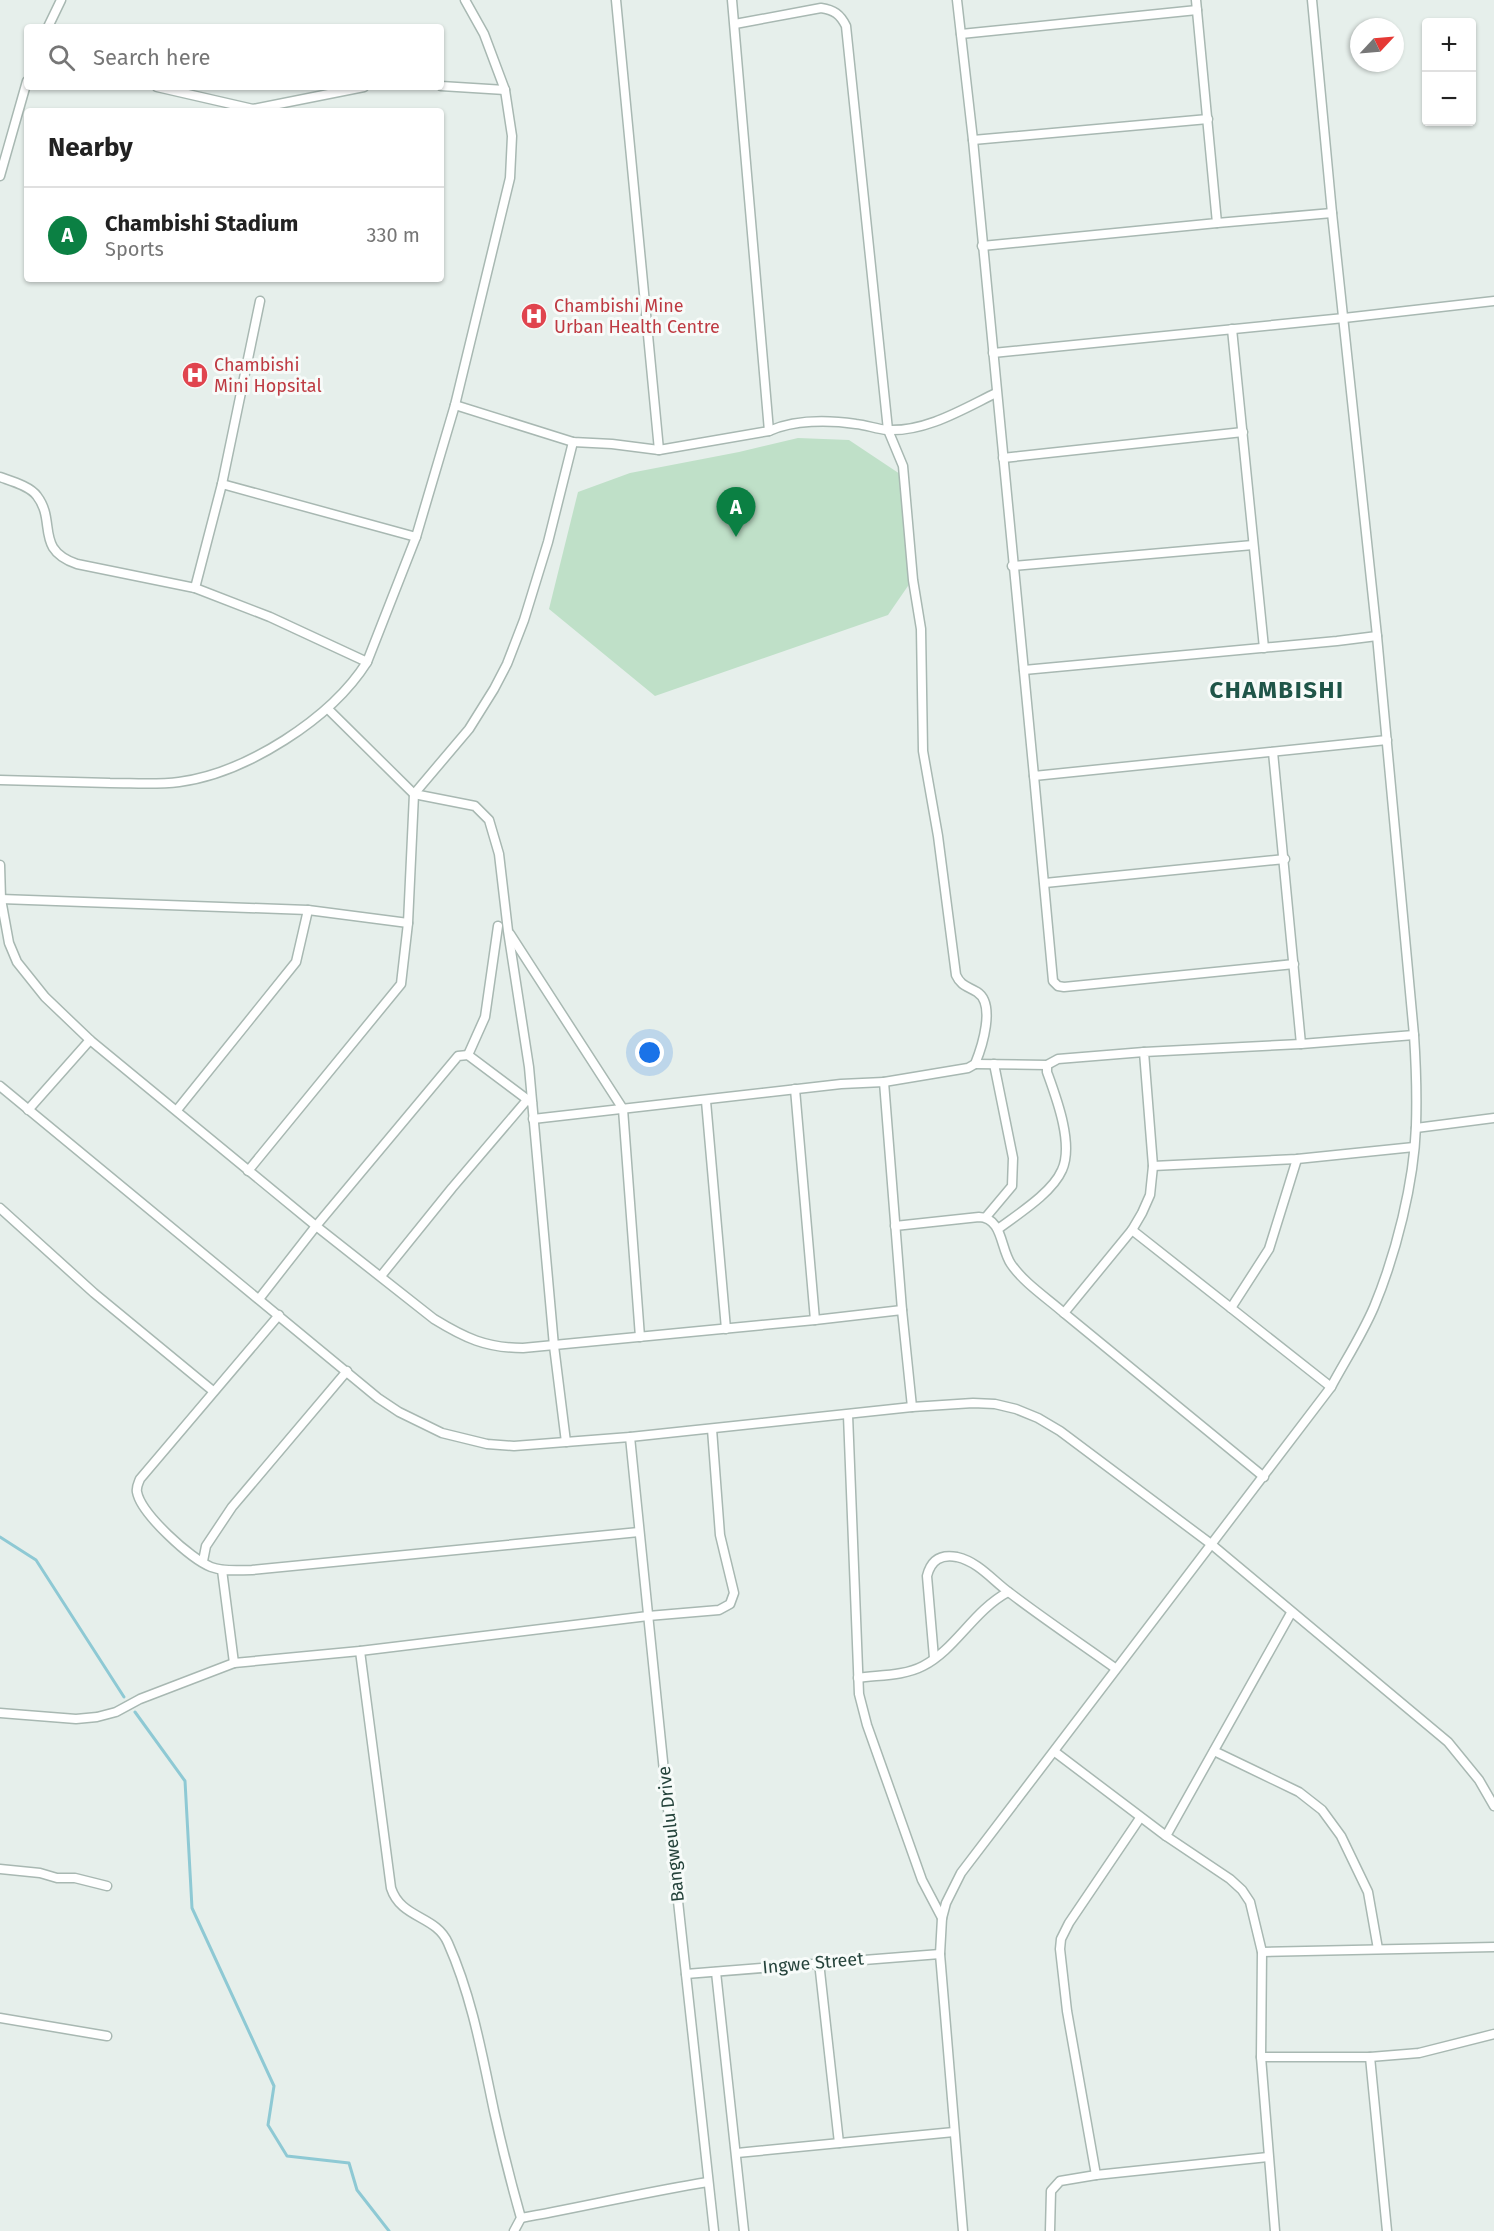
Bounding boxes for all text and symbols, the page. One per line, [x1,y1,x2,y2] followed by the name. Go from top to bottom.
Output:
[1350,18,1404,72] north arrow
[1422,18,1476,126] map controls
[1422,18,1476,72] button: +
[24,24,444,90] search box
[45,41,78,74] icon: search
[93,44,211,71] text: Search here
[1422,72,1476,126] button: −
[48,132,133,163] text: Nearby
[105,210,298,237] text: Chambishi Stadium
[62,223,73,247] text: A
[366,223,420,247] text: 330 m
[105,237,164,261] text: Sports
[554,295,720,338] place label: Chambishi Mine Urban Health Centre
[519,301,549,331] hospital icon: Chambishi Mine Urban Health Centre
[214,354,322,397] place label: Chambishi Mini Hopsital
[180,360,210,390] hospital icon: Chambishi Mini Hopsital
[716,488,756,537] pin: A
[1210,676,1344,704] district label: CHAMBISHI
[635,1038,664,1067] your location
[653,1765,689,1903] street label: Bangweulu Drive
[761,1948,865,1978] street label: Ingwe Street

